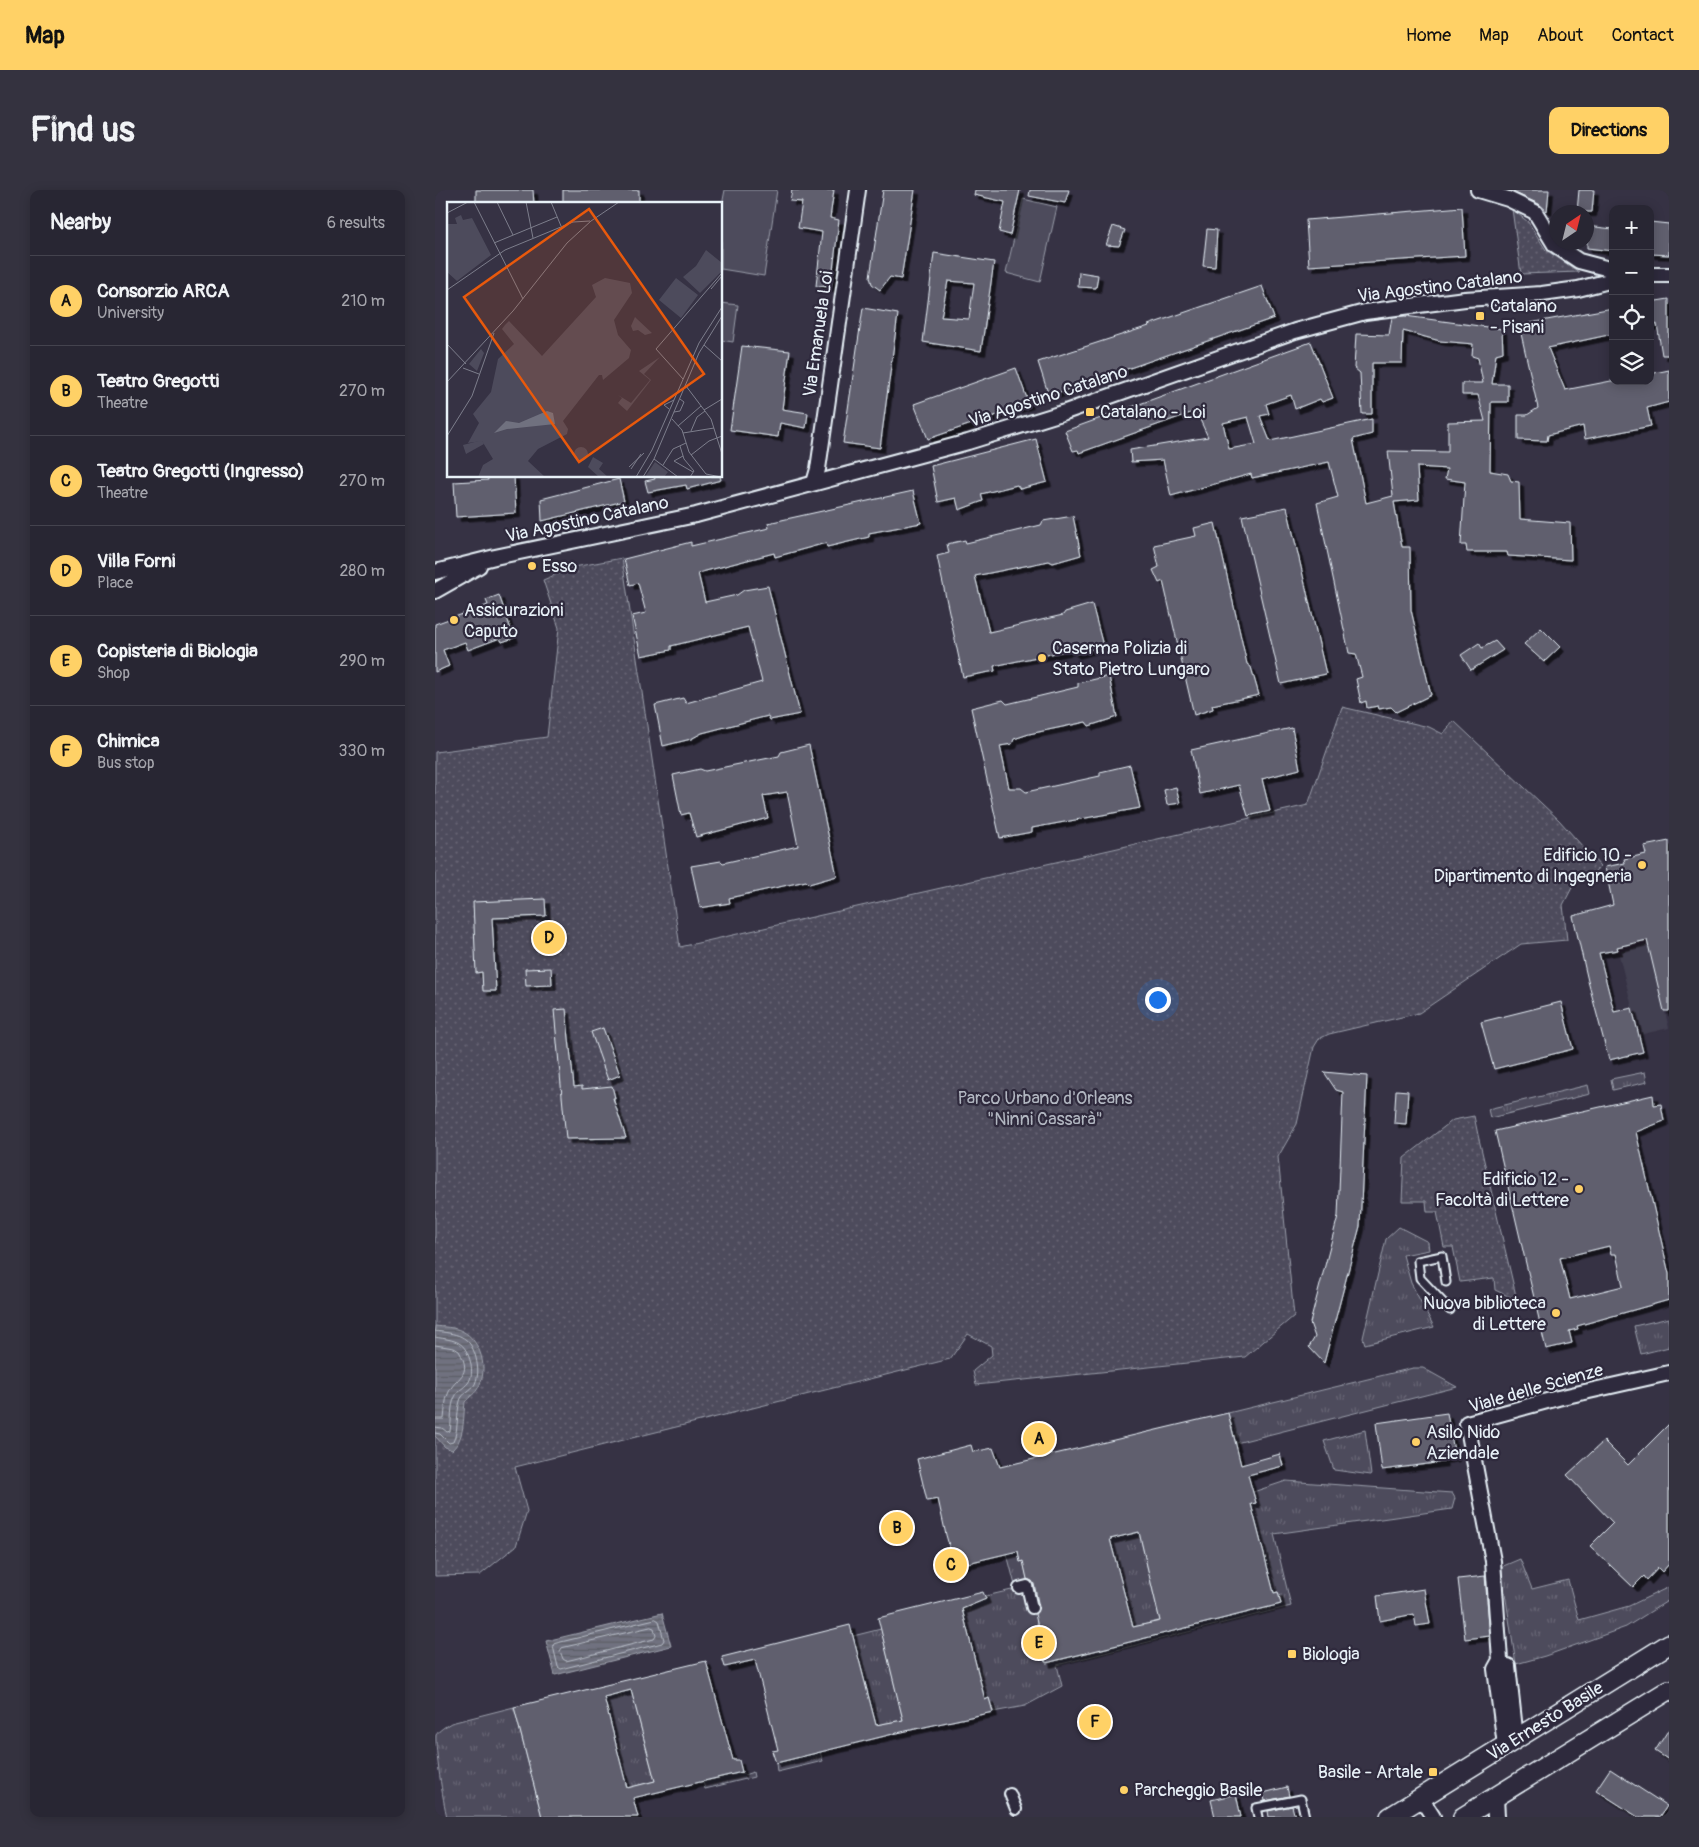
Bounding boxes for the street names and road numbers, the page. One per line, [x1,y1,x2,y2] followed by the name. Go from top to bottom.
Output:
[1356,265,1524,308] street label: Via Agostino Catalano
[798,270,839,399] street label: Via Emanuela Loi
[966,360,1131,433] street label: Via Agostino Catalano
[504,491,671,548] street label: Via Agostino Catalano
[1466,1358,1606,1419] street label: Viale delle Scienze
[1483,1676,1608,1766] street label: Via Ernesto Basile

